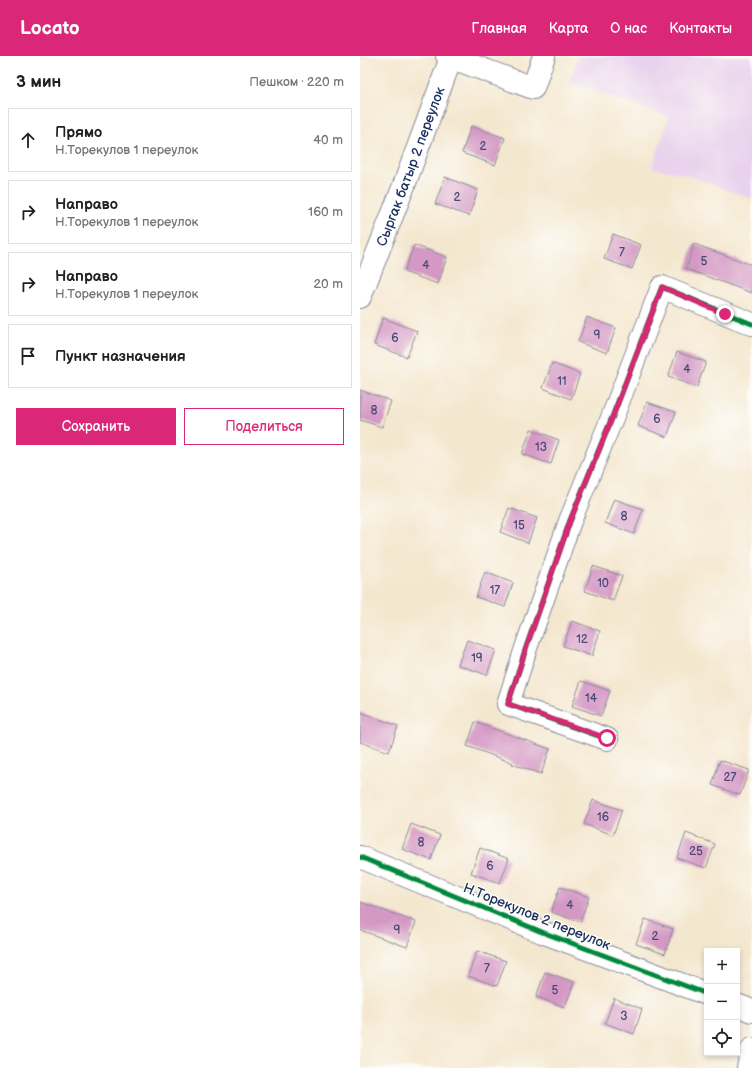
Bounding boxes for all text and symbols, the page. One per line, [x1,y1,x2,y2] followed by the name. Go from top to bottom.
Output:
[20,17,80,40] text: Locato
[472,20,527,37] text: Главная
[549,20,588,37] text: Карта
[610,20,647,37] text: О нас
[669,20,732,37] text: Контакты
[16,72,61,92] text: 3 мин
[249,74,344,90] text: Пешком · 220 m
[373,84,449,249] street label: Сыргак батыр 2 переулок
[55,123,102,142] text: Прямо
[17,129,39,151] icon: ahead
[313,132,343,148] text: 40 m
[479,139,487,154] house number: 2
[55,142,198,158] text: Н.Торекулов 1 переулок
[453,190,461,205] house number: 2
[55,195,118,214] text: Направо
[17,201,39,223] icon: right
[308,204,343,220] text: 160 m
[55,214,198,230] text: Н.Торекулов 1 переулок
[619,245,625,260] house number: 7
[701,254,708,269] house number: 5
[422,258,430,273] house number: 4
[55,267,118,286] text: Направо
[17,273,39,295] icon: right
[313,276,343,292] text: 20 m
[55,286,198,302] text: Н.Торекулов 1 переулок
[716,305,734,323] route end
[594,328,601,343] house number: 9
[391,331,399,346] house number: 6
[17,345,39,367] icon: arrive
[55,347,186,366] text: Пункт назначения
[683,362,691,377] house number: 4
[557,374,567,389] house number: 11
[371,403,378,418] house number: 8
[16,408,176,445] button: Сохранить
[184,408,344,445] button: Поделиться
[653,412,661,427] house number: 6
[535,440,547,455] house number: 13
[621,509,628,524] house number: 8
[513,518,525,533] house number: 15
[597,576,609,591] house number: 10
[490,583,500,598] house number: 17
[576,632,588,647] house number: 12
[471,651,483,666] house number: 19
[585,691,598,706] house number: 14
[598,729,616,747] route start
[724,770,737,785] house number: 27
[597,810,609,825] house number: 16
[418,835,425,850] house number: 8
[689,844,703,859] house number: 25
[486,859,494,874] house number: 6
[461,879,613,954] street label: Н.Торекулов 2 переулок
[566,898,574,913] house number: 4
[394,923,401,938] house number: 9
[651,929,659,944] house number: 2
[704,948,740,1056] map controls
[704,948,740,984] button: +
[484,961,490,976] house number: 7
[552,983,559,998] house number: 5
[704,984,740,1020] button: −
[620,1009,628,1024] house number: 3
[704,1020,740,1056] button: locate

